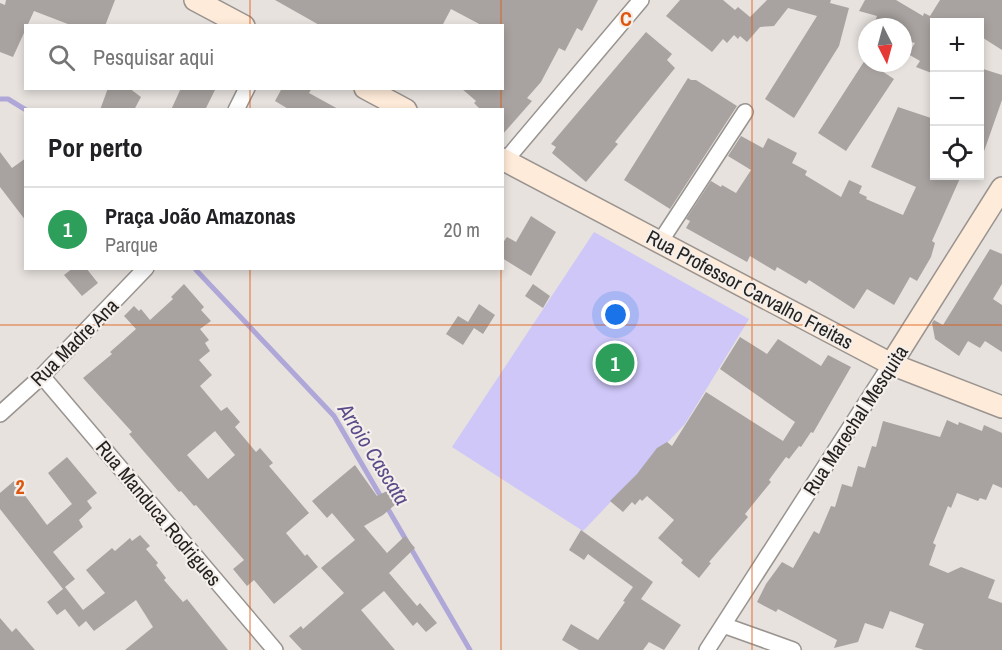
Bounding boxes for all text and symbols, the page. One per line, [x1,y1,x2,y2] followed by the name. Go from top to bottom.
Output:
[620,5,632,32] text: C
[858,18,912,72] north arrow
[930,18,984,180] map controls
[930,18,984,72] button: +
[24,24,504,90] search box
[45,41,78,74] icon: search
[93,42,214,72] text: Pesquisar aqui
[930,72,984,126] button: −
[930,126,984,180] button: locate
[48,130,143,165] text: Por perto
[105,201,296,231] text: Praça João Amazonas
[63,216,72,243] text: 1
[444,216,480,243] text: 20 m
[642,223,858,355] street label: Rua Professor Carvalho Freitas
[105,231,158,258] text: Parque
[24,292,124,392] street label: Rua Madre Ana
[601,300,630,329] your location
[596,340,634,386] pin: 1
[796,340,914,500] street label: Rua Marechal Mesquita
[331,397,417,510] water label: Arroio Cascata
[90,434,228,592] street label: Rua Manduca Rodrigues
[15,473,25,500] text: 2

